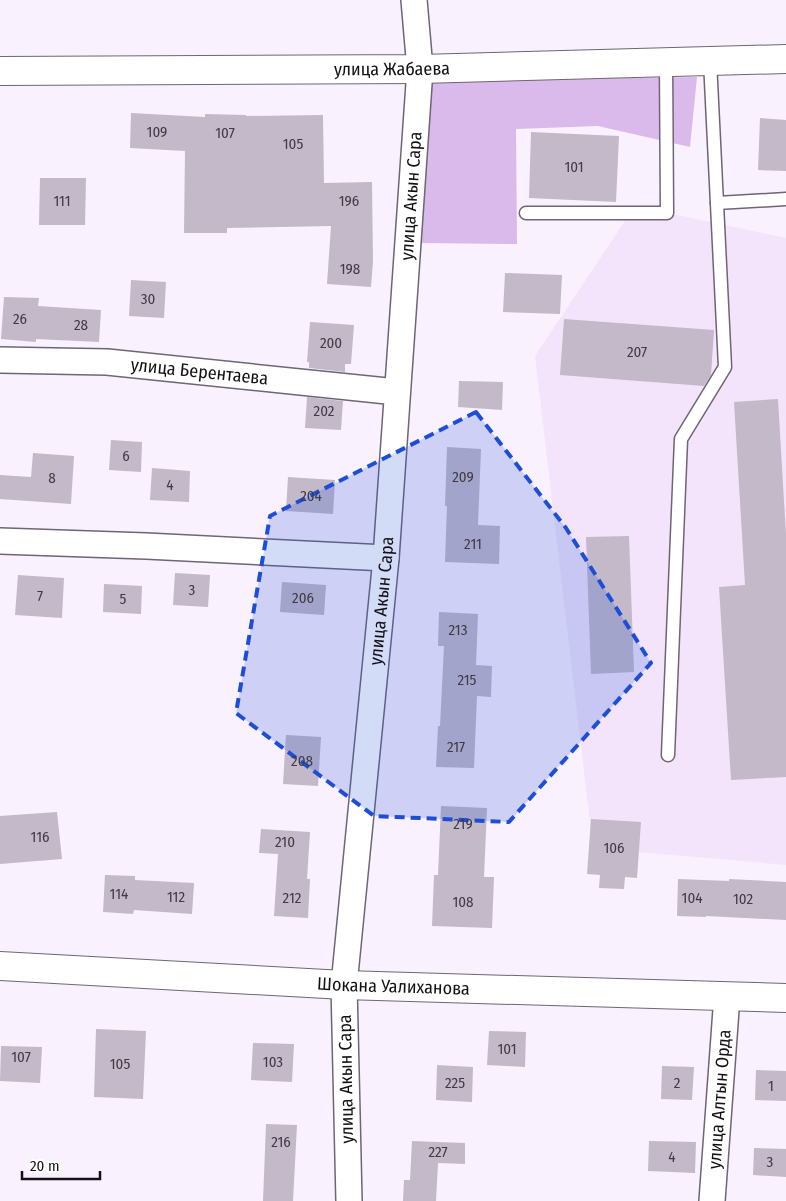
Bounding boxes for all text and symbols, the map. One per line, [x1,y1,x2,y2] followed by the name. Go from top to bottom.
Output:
[334,57,450,80] street label: улица Жабаева
[147,123,167,141] house number: 109
[215,124,235,142] house number: 107
[396,131,427,261] street label: улица Акын Сара
[283,135,303,153] house number: 105
[564,158,584,176] house number: 101
[53,192,71,210] house number: 111
[339,192,359,210] house number: 196
[340,260,360,278] house number: 198
[141,290,155,308] house number: 30
[13,310,27,328] house number: 26
[74,316,88,334] house number: 28
[320,334,342,352] house number: 200
[627,343,647,361] house number: 207
[130,354,269,390] street label: улица Берентаева
[314,402,335,420] house number: 202
[122,447,130,465] house number: 6
[452,468,474,486] house number: 209
[48,469,56,487] house number: 8
[166,476,174,494] house number: 4
[300,487,322,505] house number: 204
[464,535,482,553] house number: 211
[365,536,398,666] street label: улица Акын Сара
[189,581,196,599] house number: 3
[37,587,43,605] house number: 7
[292,589,314,607] house number: 206
[120,590,127,608] house number: 5
[449,621,468,639] house number: 213
[457,671,477,689] house number: 215
[447,738,465,756] house number: 217
[291,752,313,770] house number: 208
[453,815,473,833] house number: 219
[31,828,49,846] house number: 116
[275,833,295,851] house number: 210
[603,839,625,857] house number: 106
[110,885,128,903] house number: 114
[167,888,185,906] house number: 112
[283,889,302,907] house number: 212
[682,889,702,907] house number: 104
[733,890,753,908] house number: 102
[452,893,474,911] house number: 108
[317,973,470,1000] street label: Шокана Уалиханова
[334,1014,358,1144] street label: улица Акын Сара
[703,1029,736,1170] street label: улица Алтын Орда
[497,1040,517,1058] house number: 101
[11,1048,31,1066] house number: 107
[263,1053,283,1071] house number: 103
[110,1055,130,1073] house number: 105
[445,1074,465,1092] house number: 225
[674,1074,681,1092] house number: 2
[768,1077,774,1095] house number: 1
[271,1133,291,1151] house number: 216
[428,1143,448,1161] house number: 227
[22,1148,100,1180] scale bar
[668,1148,676,1166] house number: 4
[767,1153,774,1171] house number: 3
[30,1157,60,1175] text: 20 m

